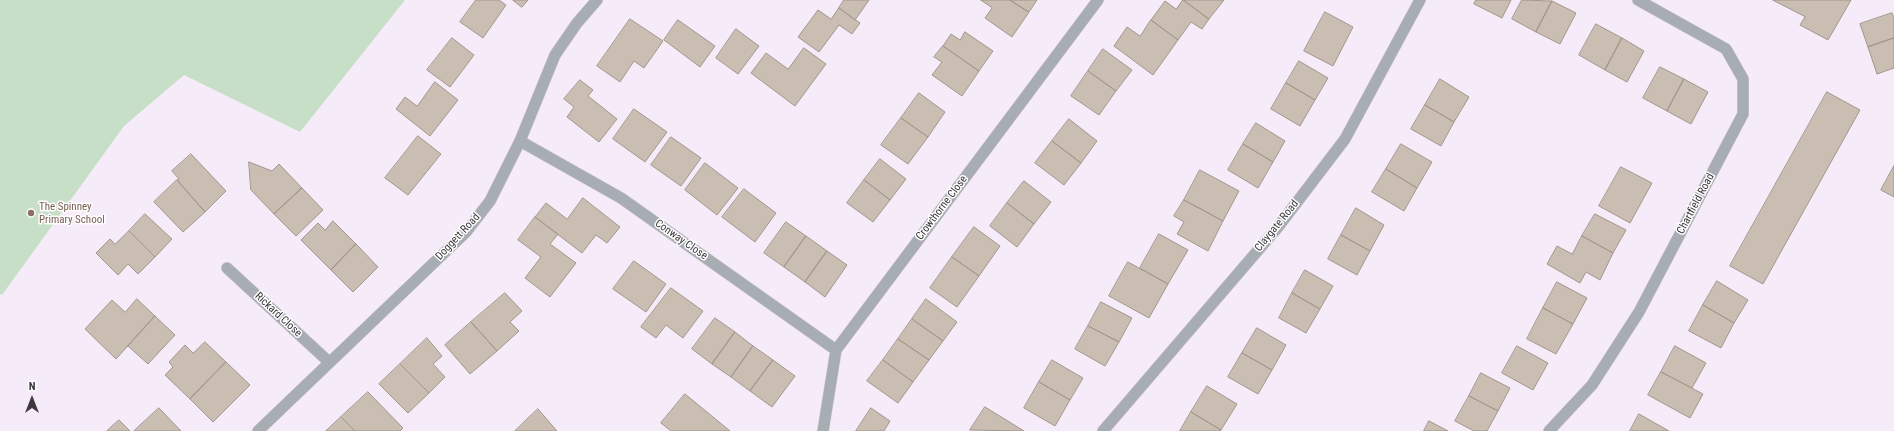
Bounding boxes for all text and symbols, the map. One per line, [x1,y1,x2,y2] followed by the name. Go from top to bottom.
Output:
[1674,171,1718,237] street label: Chartfield Road
[914,173,970,243] street label: Crowthorne Close
[1252,198,1302,254] street label: Claygate Road
[39,200,105,226] place label: The Spinney Primary School
[26,208,36,218] marker: The Spinney Primary School
[433,211,483,263] street label: Doggett Road
[652,217,710,263] street label: Conway Close
[252,290,304,340] street label: Rickard Close
[12,379,52,419] north arrow
[29,380,35,393] text: N

